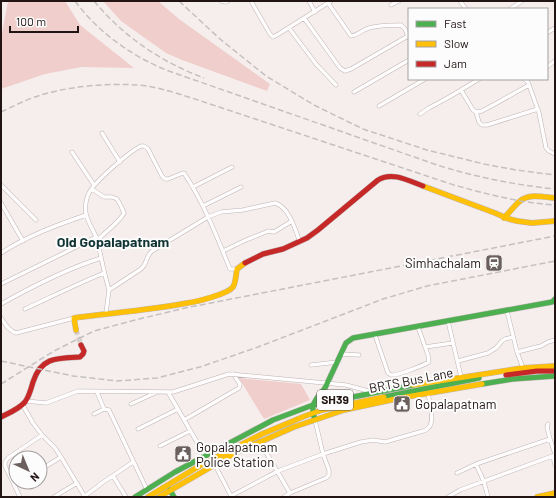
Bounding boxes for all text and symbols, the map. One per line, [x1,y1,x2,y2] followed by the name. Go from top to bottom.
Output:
[10,8,78,34] scale bar
[408,8,548,80] legend
[16,14,46,28] text: 100 m
[444,16,467,30] text: Fast
[444,36,469,50] text: Slow
[444,56,467,70] text: Jam
[57,233,170,250] district label: Old Gopalapatnam
[484,253,504,273] station icon: Simhachalam
[405,255,481,271] place label: Simhachalam
[368,364,454,396] street label: BRTS Bus Lane
[317,390,353,410] road number: SH39
[392,394,412,414] public building icon: Gopalapatnam
[415,396,496,412] place label: Gopalapatnam
[196,439,277,470] place label: Gopalapatnam Police Station
[173,444,193,464] public building icon: Gopalapatnam Police Station
[8,450,48,490] north arrow
[28,470,42,485] text: N

